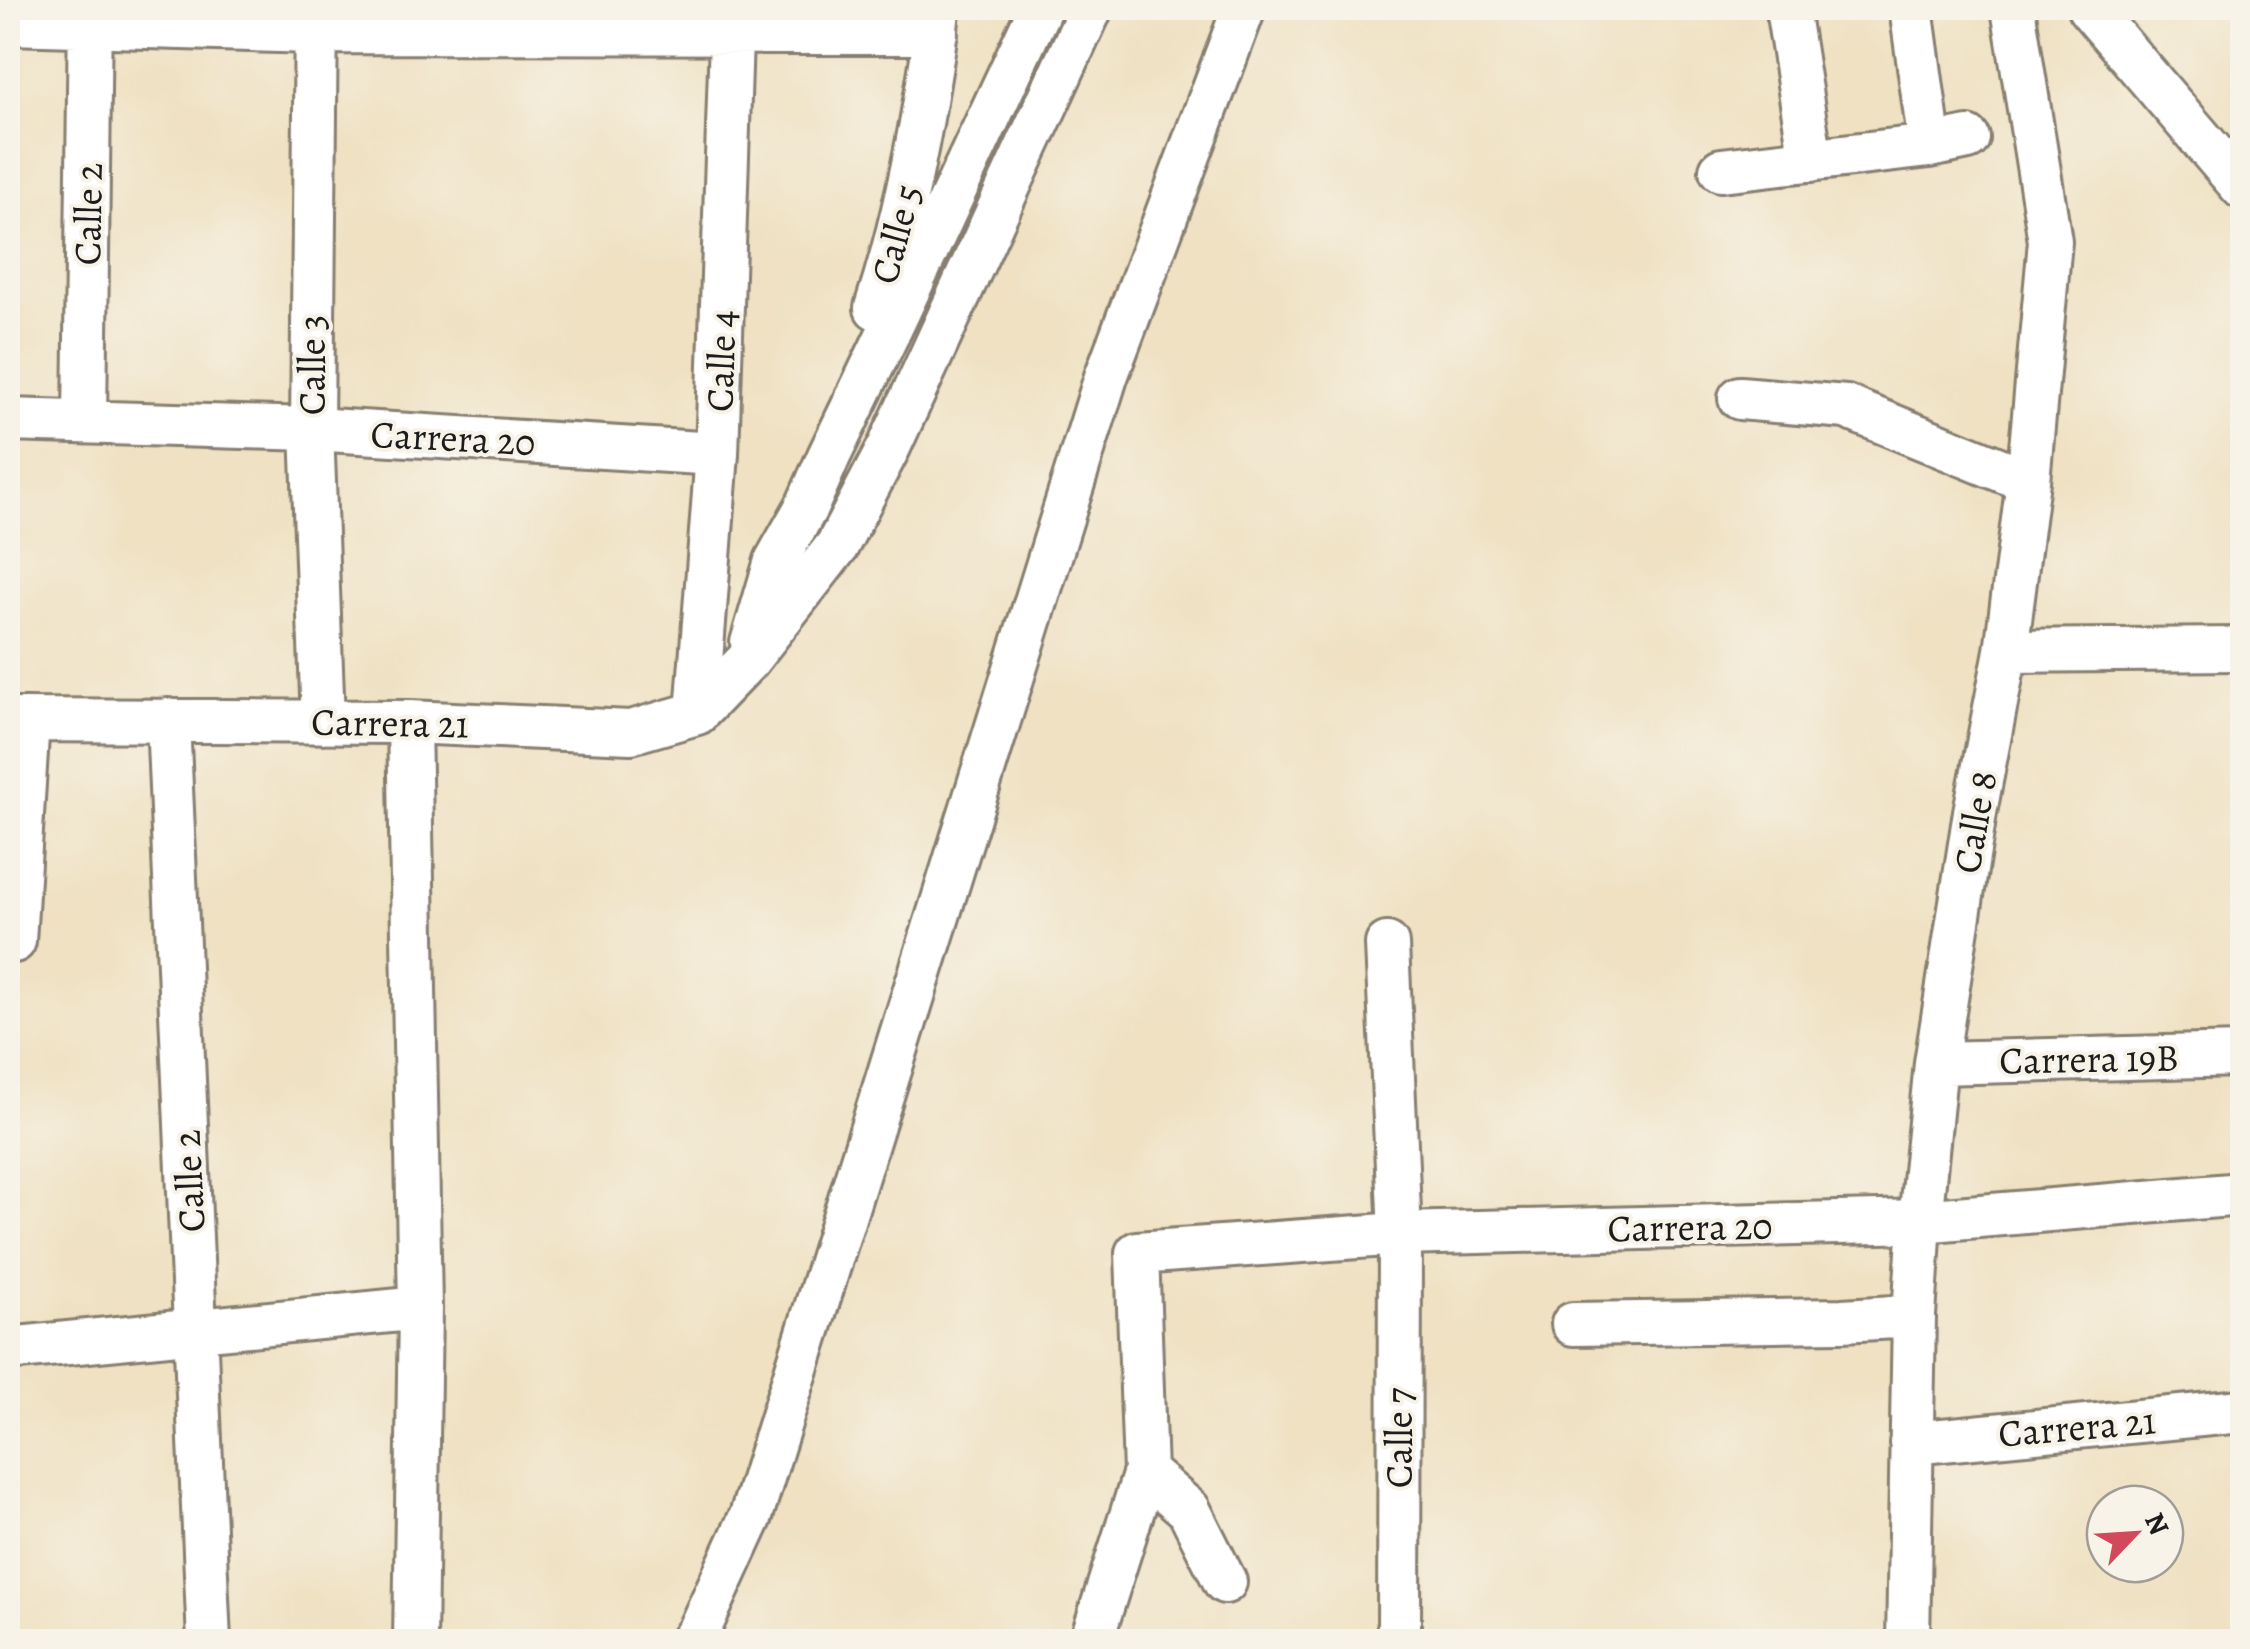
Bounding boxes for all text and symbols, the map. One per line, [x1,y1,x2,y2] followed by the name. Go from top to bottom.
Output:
[61,162,115,266] street label: Calle 2
[858,179,934,289] street label: Calle 5
[693,309,749,413] street label: Calle 4
[286,315,338,415] street label: Calle 3
[369,408,537,468] street label: Carrera 20
[311,696,469,750] street label: Carrera 21
[1940,767,2010,877] street label: Calle 8
[1999,1031,2179,1087] street label: Carrera 19B
[160,1128,218,1234] street label: Calle 2
[1607,1200,1773,1254] street label: Carrera 20
[1373,1388,1425,1488] street label: Calle 7
[1996,1394,2158,1460] street label: Carrera 21
[2085,1484,2185,1584] north arrow
[2135,1507,2178,1541] text: N

